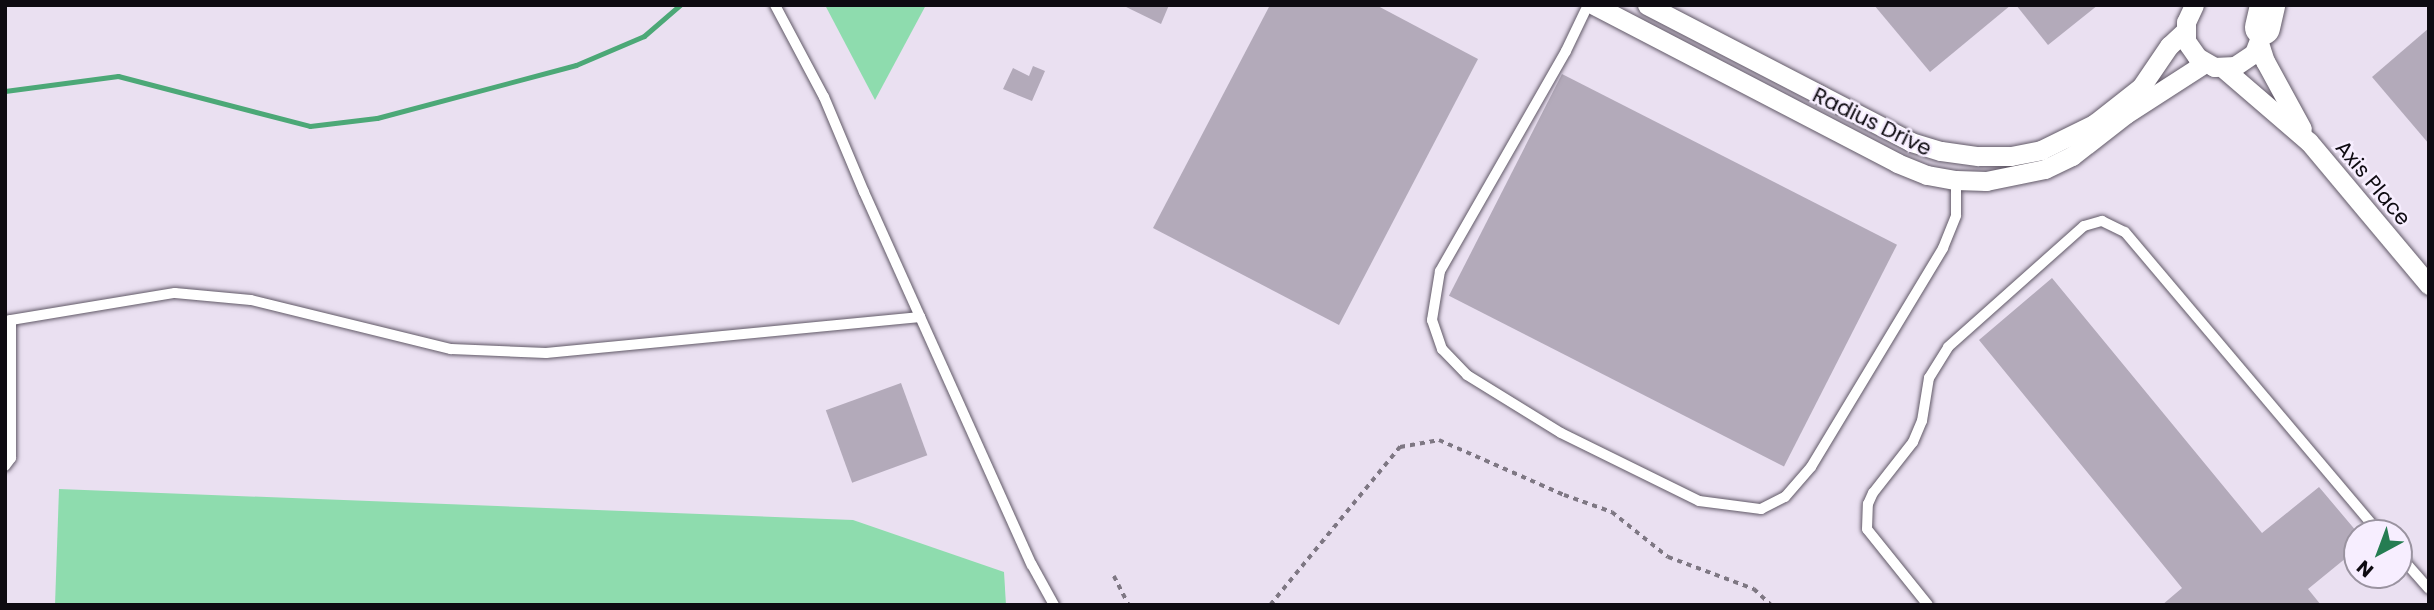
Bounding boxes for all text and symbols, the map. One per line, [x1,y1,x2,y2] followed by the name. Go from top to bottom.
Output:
[1809,82,1935,162] street label: Radius Drive
[2330,135,2416,231] street label: Axis Place
[2343,519,2413,589] north arrow
[2351,554,2379,584] text: N

